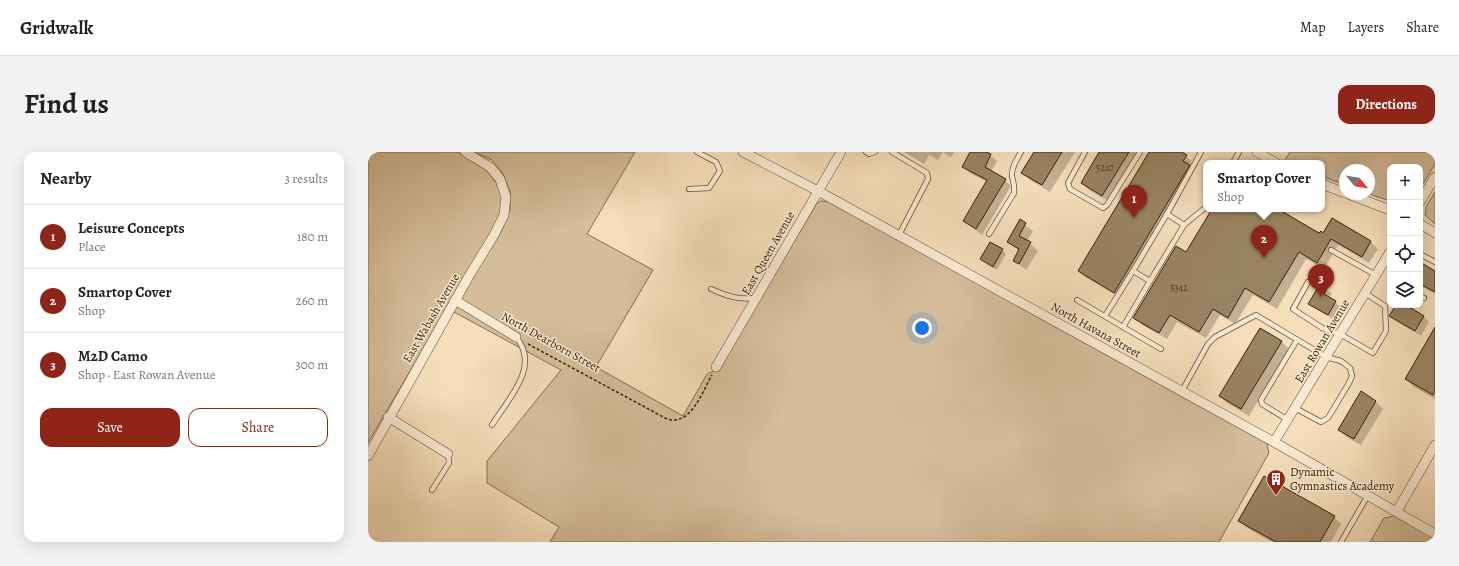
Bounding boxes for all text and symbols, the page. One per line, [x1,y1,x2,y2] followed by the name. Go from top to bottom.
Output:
[20,15,93,41] text: Gridwalk
[1300,18,1326,37] text: Map
[1348,18,1384,37] text: Layers
[1406,18,1439,37] text: Share
[24,85,109,123] text: Find us
[1338,85,1435,124] button: Directions
[1203,160,1325,212] popup
[1096,161,1114,174] house number: 5210
[1339,164,1375,200] north arrow
[1387,164,1423,308] map controls
[1387,164,1423,200] button: +
[40,167,91,190] text: Nearby
[1217,168,1311,188] text: Smartop Cover
[284,170,328,187] text: 3 results
[1121,185,1147,218] pin: 1
[1217,188,1244,205] text: Shop
[1387,200,1423,236] button: −
[738,208,798,298] street label: East Queen Avenue
[78,218,185,238] text: Leisure Concepts
[1251,225,1277,258] pin: 2
[51,228,55,245] text: 1
[297,228,328,245] text: 180 m
[1387,236,1423,272] button: locate
[78,238,106,255] text: Place
[1308,264,1334,297] pin: 3
[399,271,463,365] street label: East Wabash Avenue
[1387,272,1423,308] button: layers
[1170,281,1188,294] house number: 5342
[78,282,172,302] text: Smartop Cover
[50,292,56,309] text: 2
[295,292,328,309] text: 260 m
[1291,296,1353,386] street label: East Rowan Avenue
[1048,299,1144,361] street label: North Havana Street
[78,302,105,319] text: Shop
[499,308,603,376] street label: North Dearborn Street
[912,318,932,338] your location
[78,346,148,366] text: M2D Camo
[50,356,56,373] text: 3
[295,356,328,373] text: 300 m
[78,366,216,383] text: Shop · East Rowan Avenue
[40,408,180,447] button: Save
[188,408,328,447] button: Share
[1290,464,1395,494] place label: Dynamic Gymnastics Academy
[1265,468,1287,496] building icon: Dynamic Gymnastics Academy

